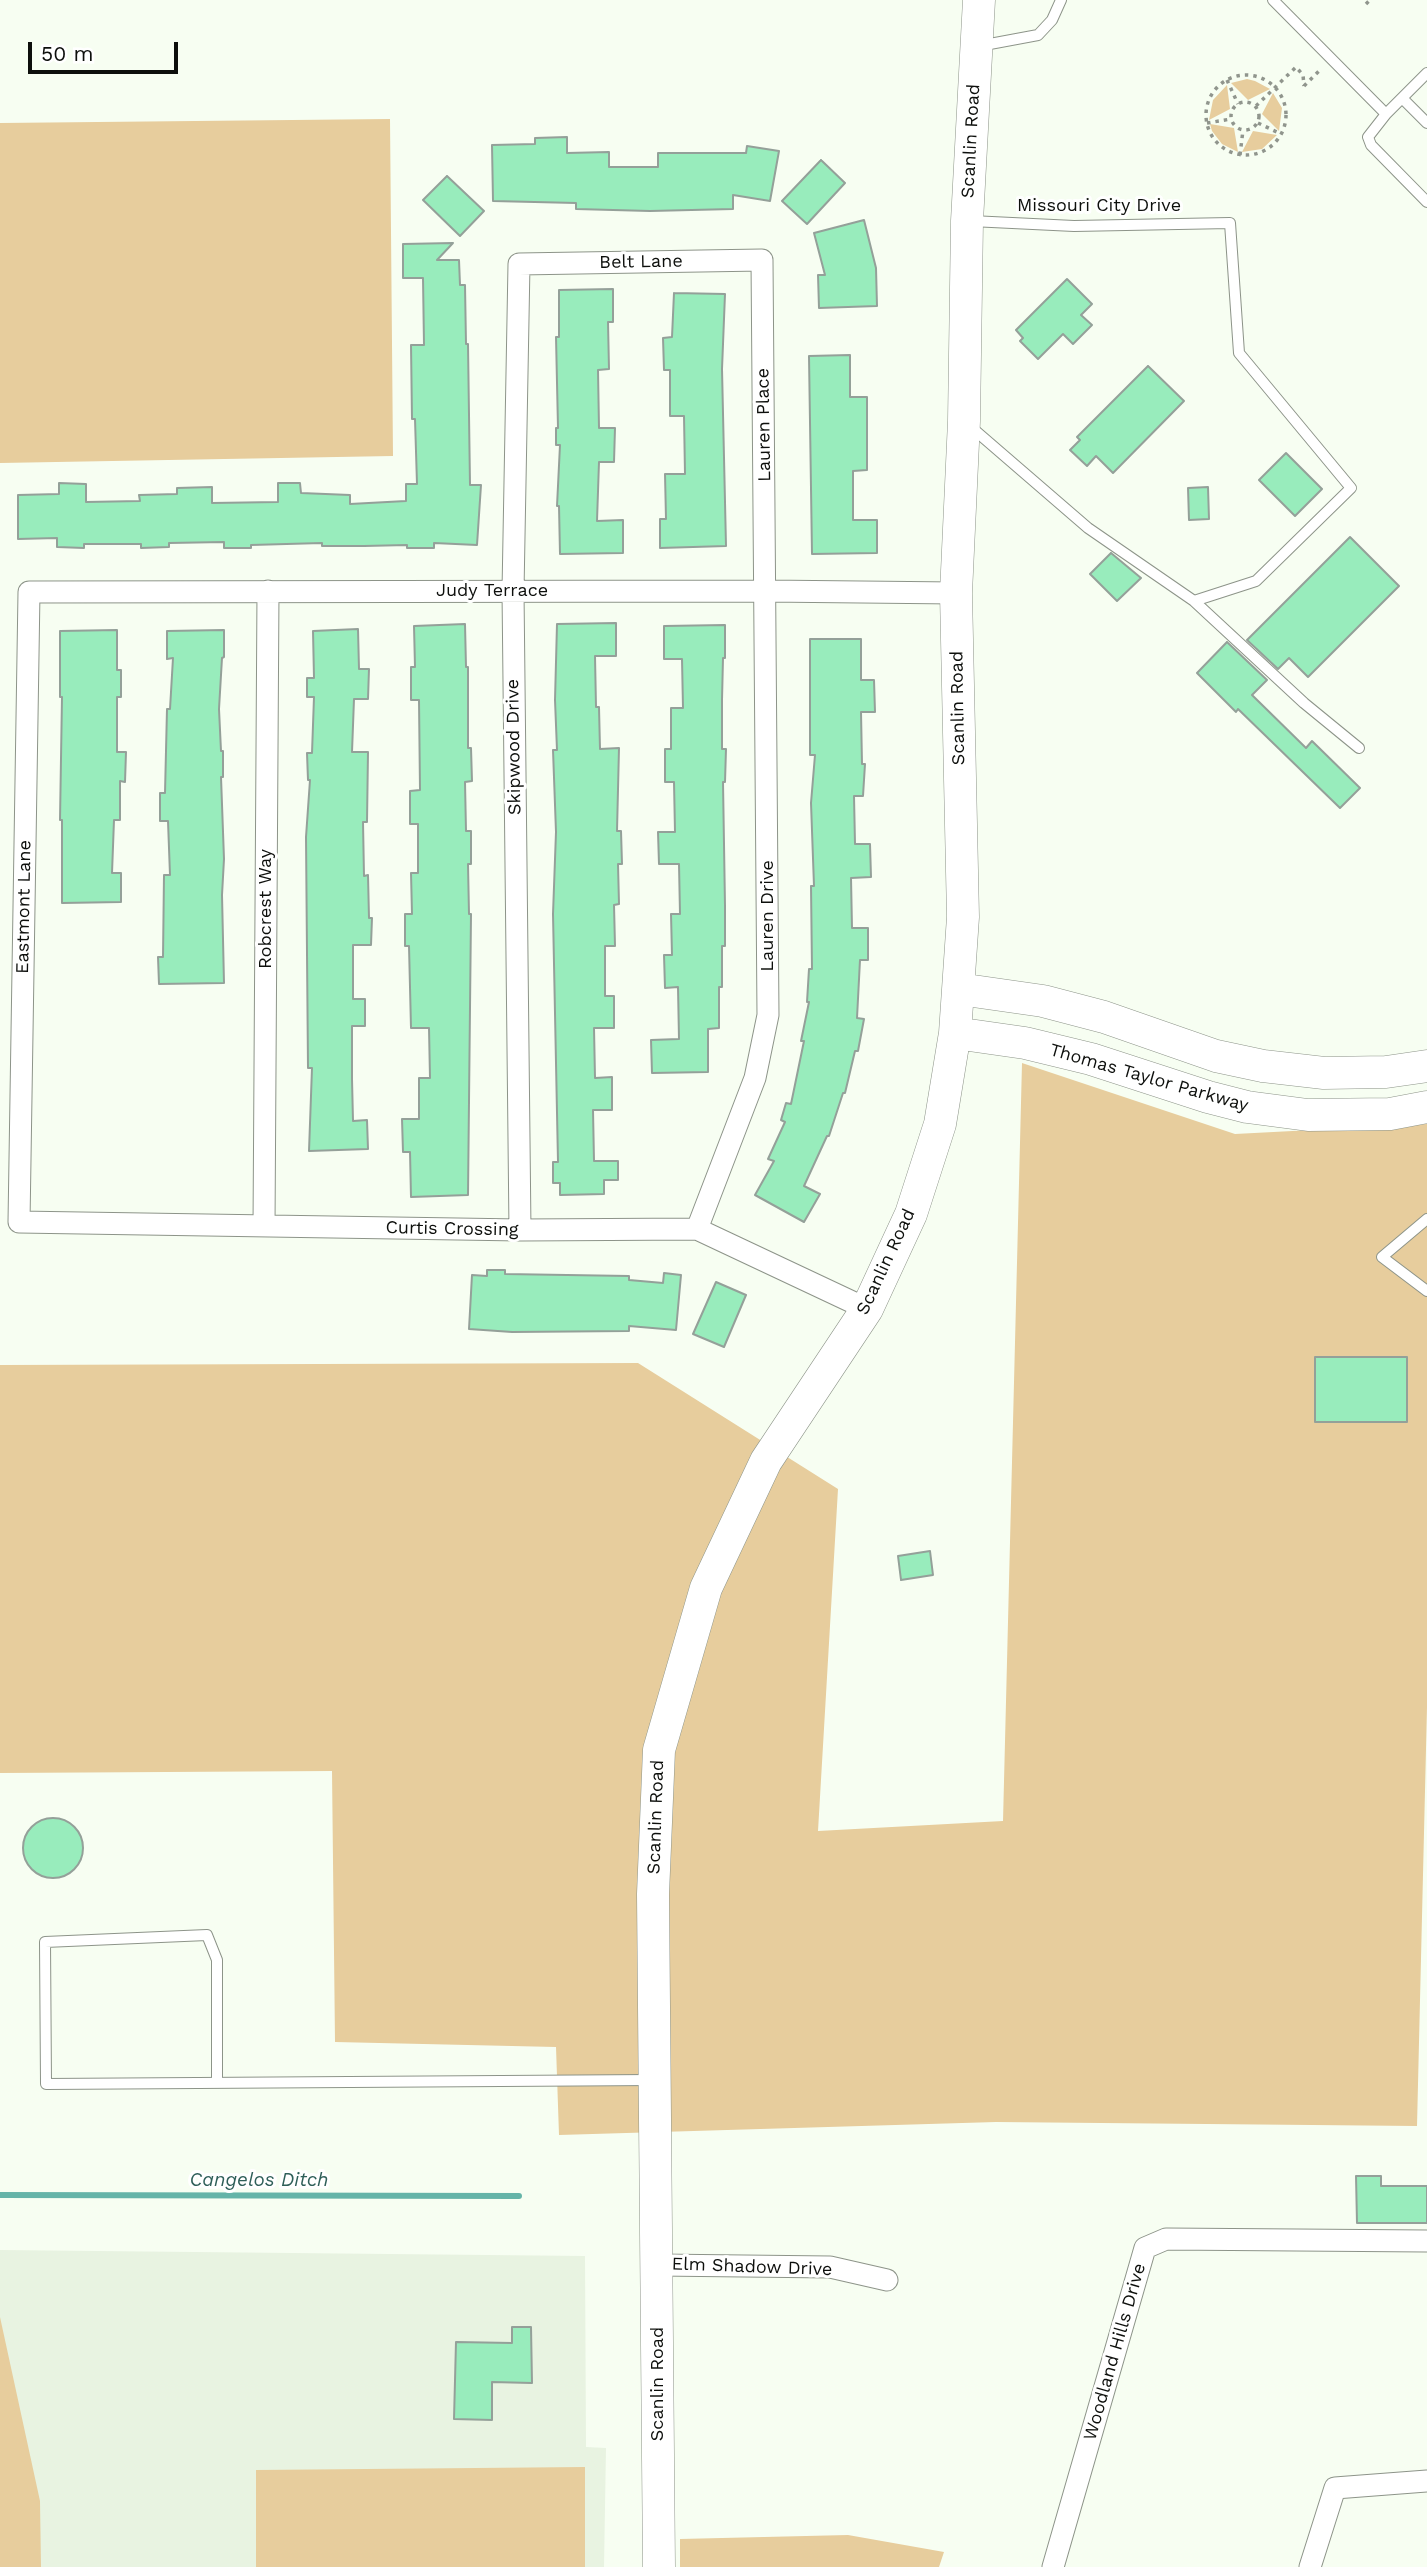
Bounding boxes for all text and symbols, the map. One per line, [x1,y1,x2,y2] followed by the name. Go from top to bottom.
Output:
[32,28,182,72] scale bar
[41,41,93,66] text: 50 m
[957,83,985,199] street label: Scanlin Road
[1017,195,1181,217] street label: Missouri City Drive
[599,250,683,274] street label: Belt Lane
[752,368,776,482] street label: Lauren Place
[436,580,548,602] street label: Judy Terrace
[946,651,970,765] street label: Scanlin Road
[502,679,526,815] street label: Skipwood Drive
[12,840,36,974] street label: Eastmont Lane
[255,849,277,969] street label: Robcrest Way
[757,860,779,972] street label: Lauren Drive
[1047,1039,1251,1117] street label: Thomas Taylor Parkway
[852,1206,920,1318] street label: Scanlin Road
[385,1217,519,1241] street label: Curtis Crossing
[643,1759,669,1875] street label: Scanlin Road
[190,2169,328,2191] water label: Cangelos Ditch
[671,2253,833,2281] street label: Elm Shadow Drive
[1079,2261,1151,2443] street label: Woodland Hills Drive
[647,2327,669,2441] street label: Scanlin Road

